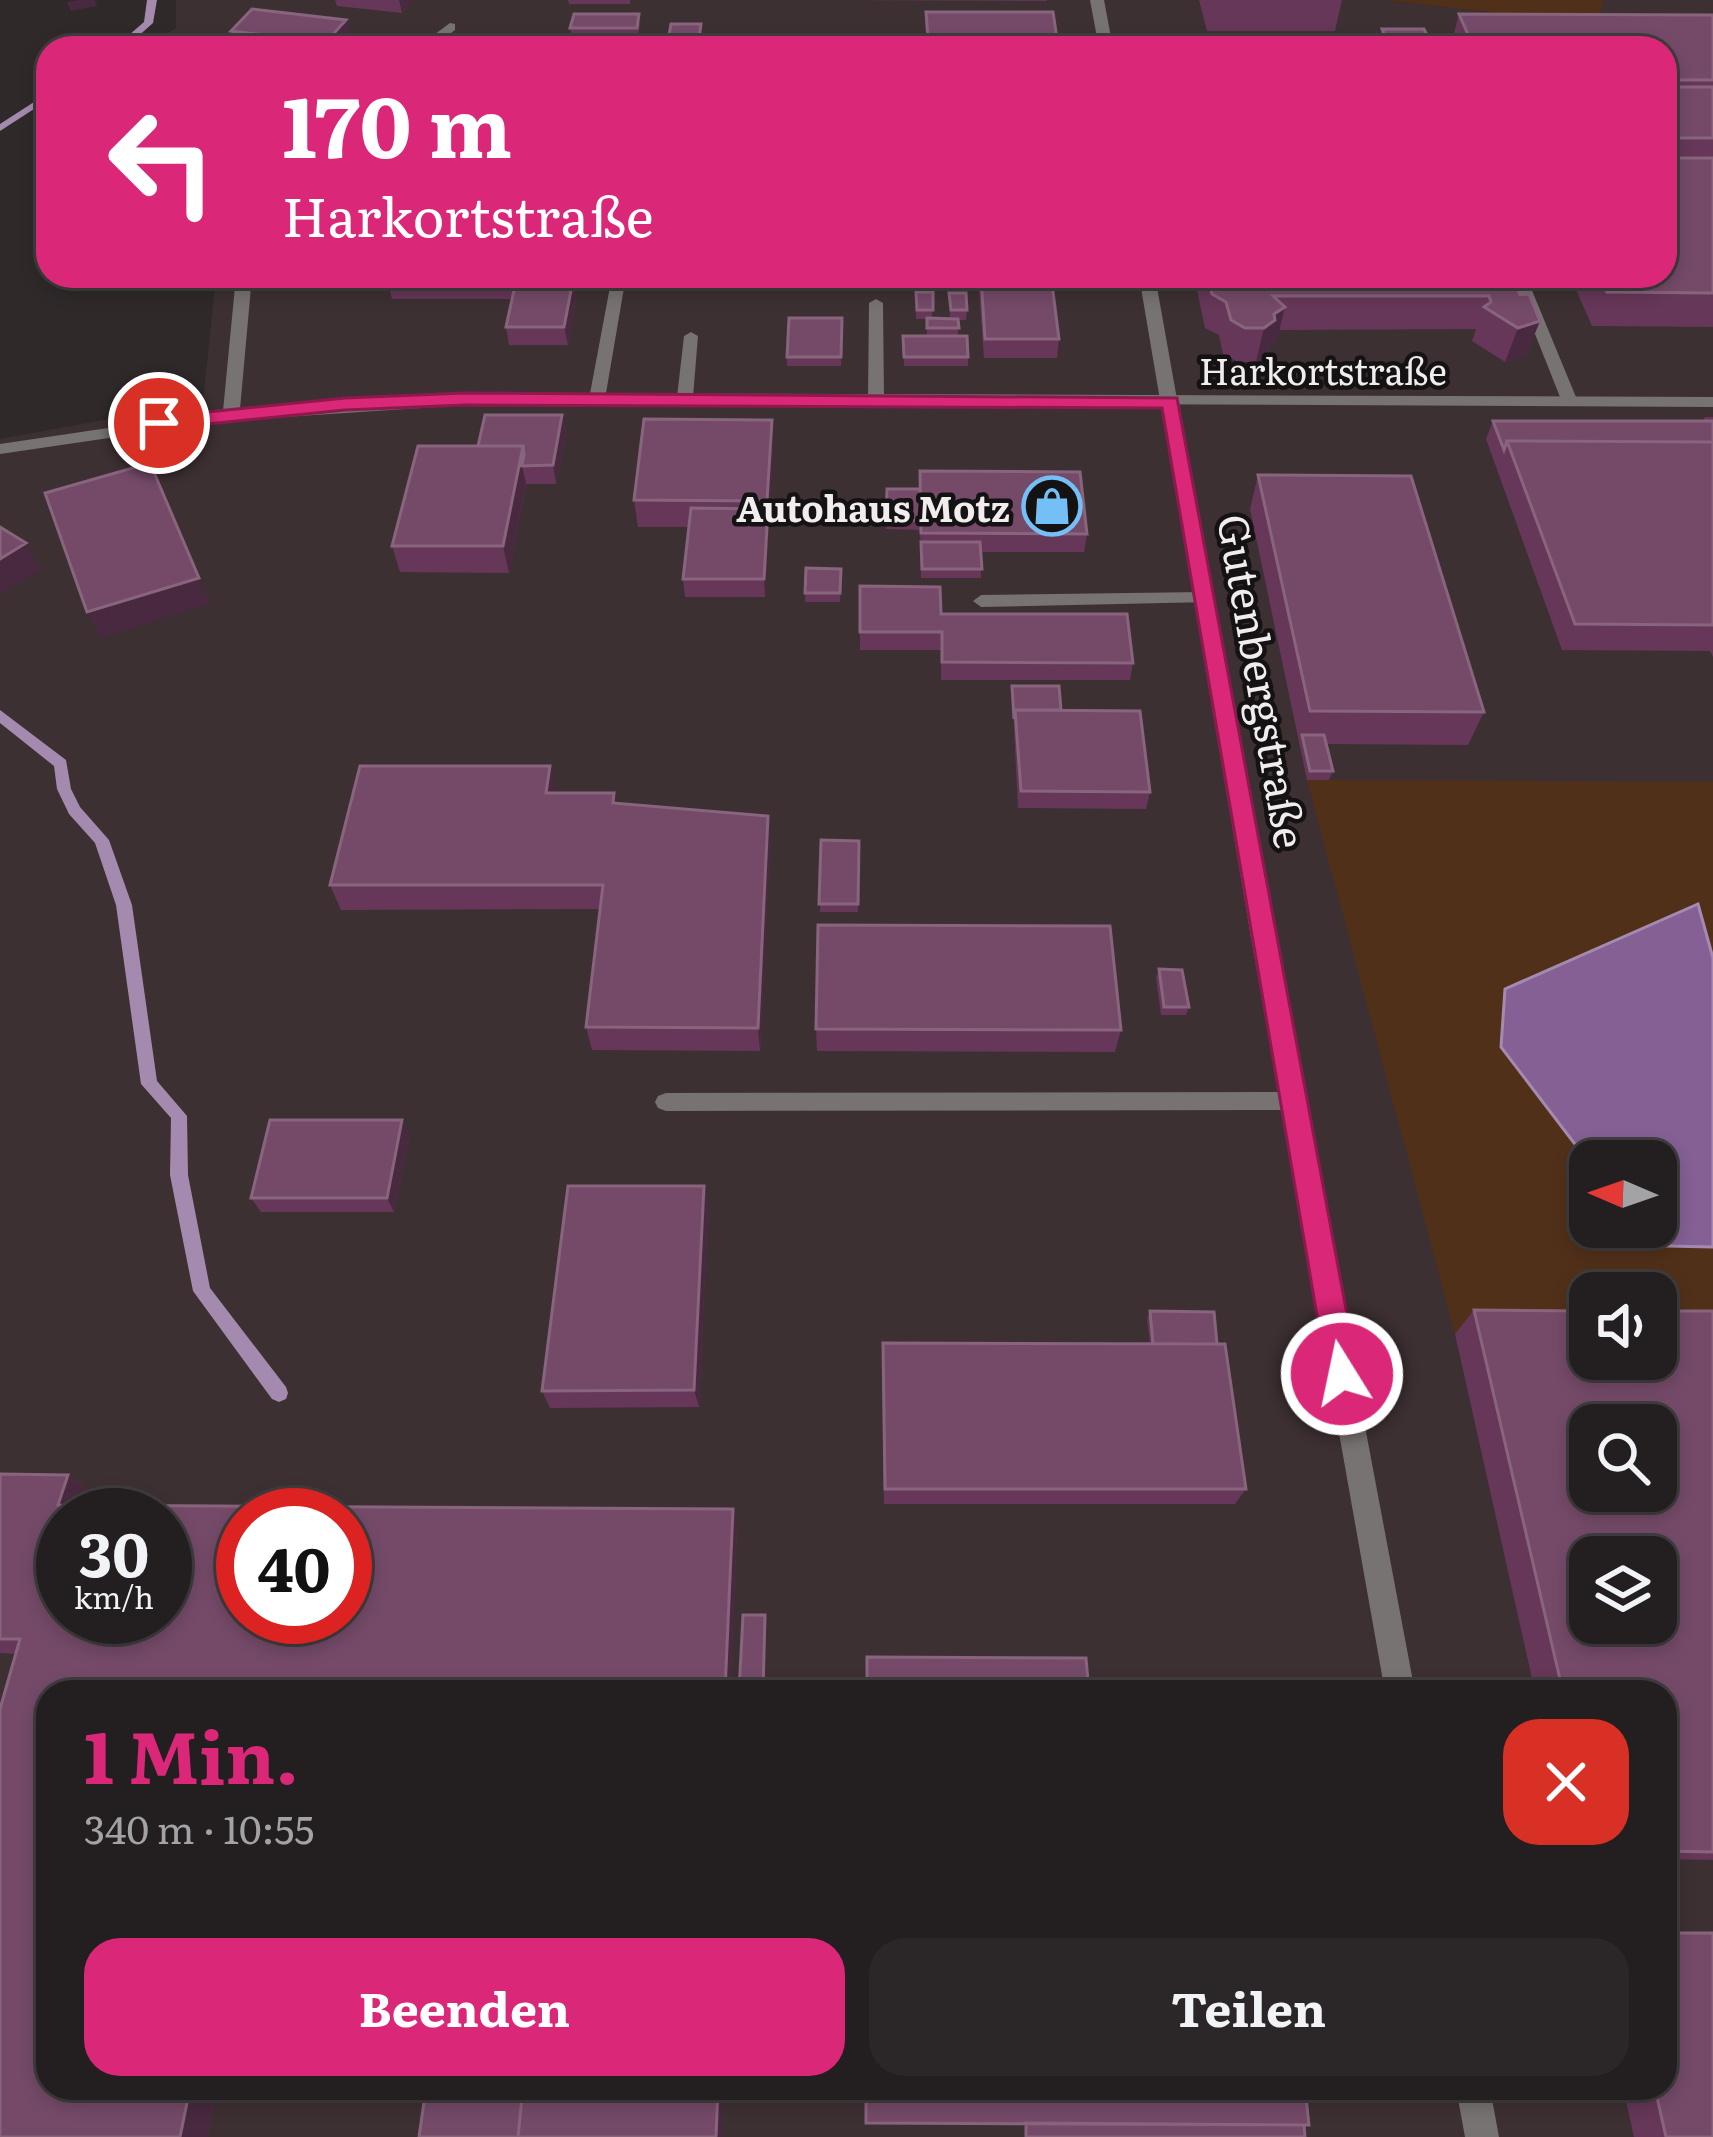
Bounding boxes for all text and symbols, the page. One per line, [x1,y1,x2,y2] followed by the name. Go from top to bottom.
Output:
[282,59,512,184] text: 170 m
[84,84,240,240] icon: left
[282,173,654,254] text: Harkortstraße
[1199,343,1447,396] street label: Harkortstraße
[108,372,210,474] pin
[126,390,192,456] icon: arrive
[1021,475,1083,537] shop icon: Autohaus Motz
[736,480,1010,533] place label: Autohaus Motz
[1204,509,1324,853] street label: Gutenbergstraße
[1569,1140,1677,1248] north arrow
[1569,1140,1677,1644] map controls
[1569,1272,1677,1380] button: sound
[1279,1311,1405,1437] position arrow
[1569,1404,1677,1512] button: search
[216,1488,372,1644] speed limit sign: 40
[79,1506,149,1595] text: 30
[1569,1536,1677,1644] button: layers
[74,1574,154,1618] text: km/h
[84,1699,299,1806] text: 1 Min.
[1503,1719,1629,1845] button: close
[84,1798,314,1856] text: 340 m · 10:55
[84,1938,845,2076] button: Beenden
[869,1938,1629,2076] button: Teilen

